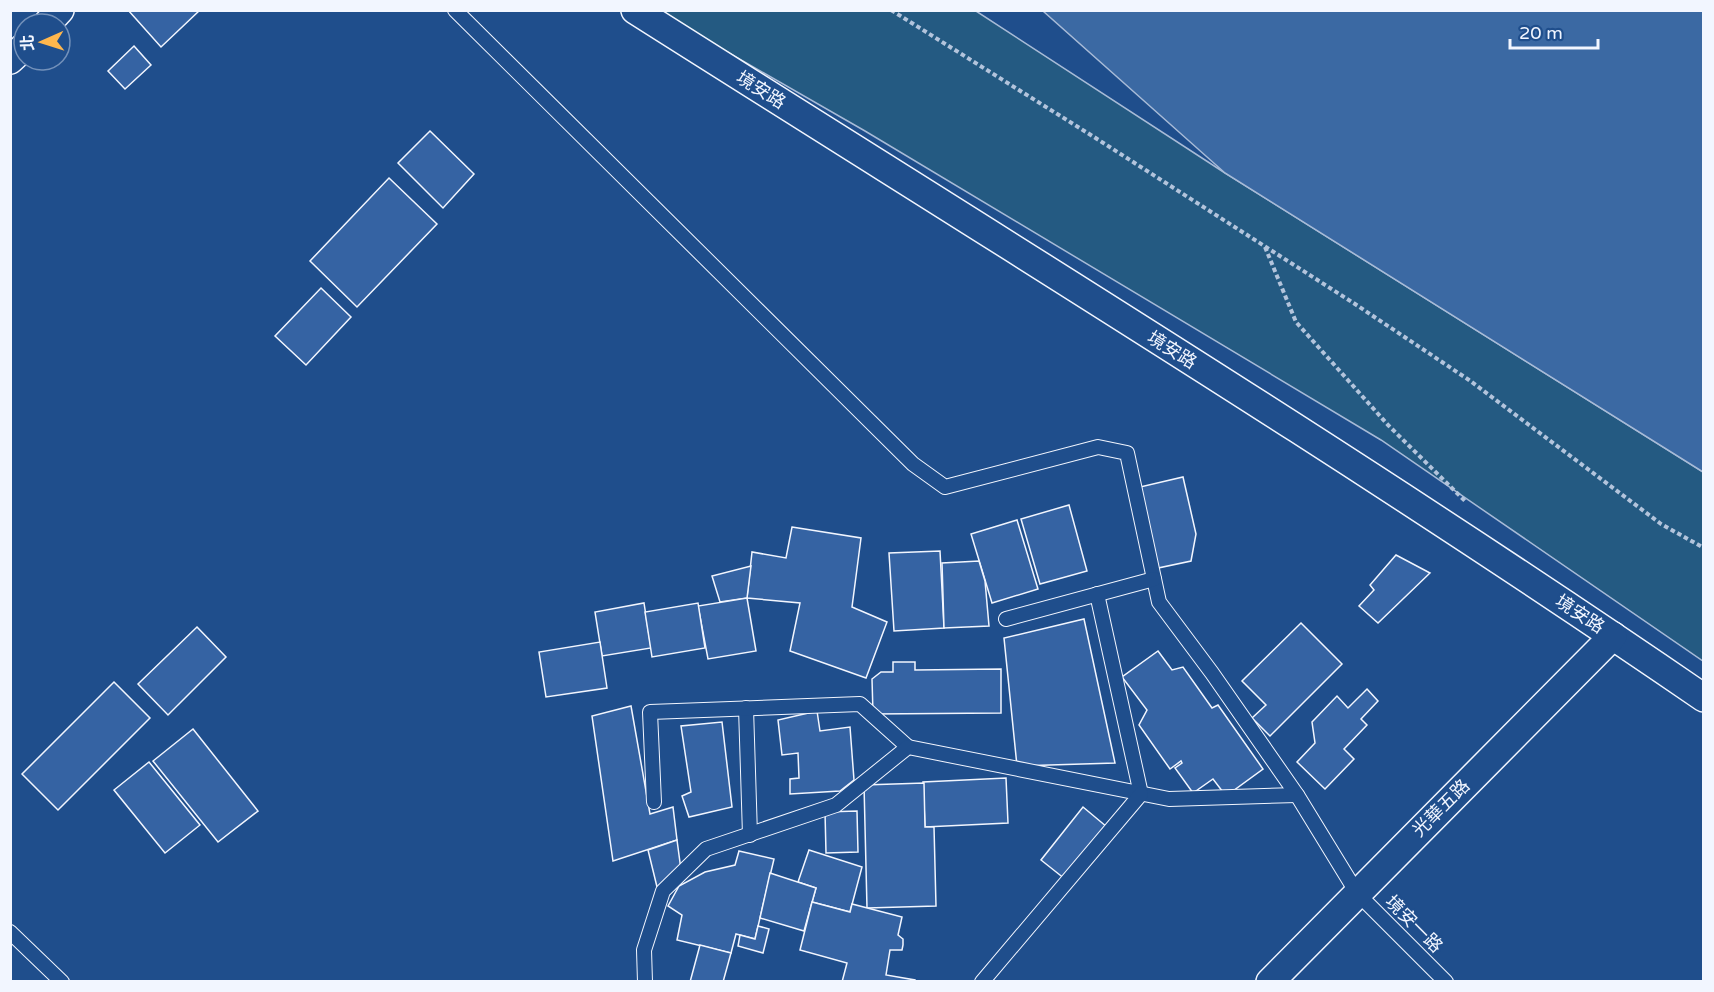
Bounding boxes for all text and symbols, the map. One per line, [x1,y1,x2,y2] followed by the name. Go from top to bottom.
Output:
[12,12,72,72] north arrow
[1510,12,1598,50] scale bar
[1519,22,1563,44] text: 20 m
[18,34,38,51] text: 北
[732,66,790,114] street label: 境安路
[1143,326,1201,374] street label: 境安路
[1551,590,1609,638] street label: 境安路
[1408,775,1474,841] street label: 光華五路
[1381,891,1447,957] street label: 境安一路

